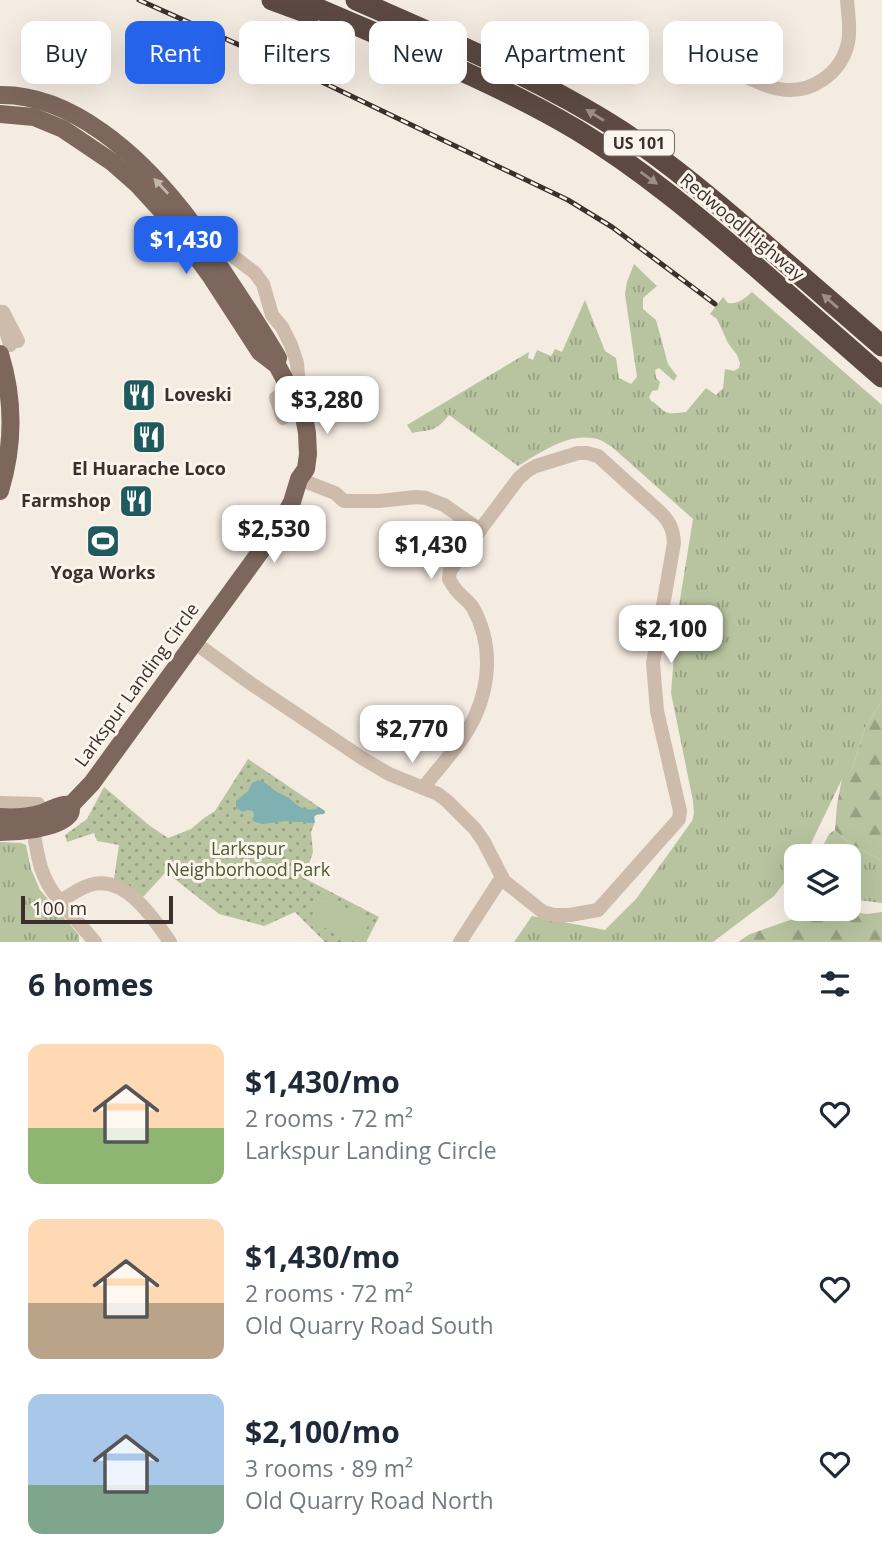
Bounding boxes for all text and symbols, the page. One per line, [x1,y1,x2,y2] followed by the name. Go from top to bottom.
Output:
[21,21,111,84] chip: Buy
[125,21,225,84] chip: Rent
[239,21,355,84] chip: Filters
[369,21,467,84] chip: New
[481,21,649,84] chip: Apartment
[663,21,783,84] chip: House
[585,108,604,121] one-way arrow
[604,130,674,155] road number: US 101
[676,167,811,286] street label: Redwood Highway
[639,171,657,186] one-way arrow
[154,178,170,195] one-way arrow
[129,216,243,276] pin: $1,430
[150,223,222,255] text: $1,430
[822,294,839,309] one-way arrow
[120,376,158,414] restaurant icon: Loveski
[270,376,384,436] pin: $3,280
[164,382,232,406] place label: Loveski
[291,383,363,415] text: $3,280
[130,418,168,456] restaurant icon: El Huarache Loco
[72,456,226,480] place label: El Huarache Loco
[117,482,155,520] restaurant icon: Farmshop
[21,488,111,512] place label: Farmshop
[217,505,331,565] pin: $2,530
[238,512,310,544] text: $2,530
[84,522,122,560] sports icon: Yoga Works
[374,522,488,581] pin: $1,430
[395,528,467,560] text: $1,430
[51,560,156,584] place label: Yoga Works
[69,598,204,771] street label: Larkspur Landing Circle
[614,606,728,665] pin: $2,100
[635,612,707,644] text: $2,100
[355,706,469,765] pin: $2,770
[376,712,448,744] text: $2,770
[166,836,331,881] park label: Larkspur Neighborhood Park
[784,844,861,921] map controls
[784,844,861,921] button: layers
[21,893,173,925] scale bar
[32,895,87,921] text: 100 m
[28,964,153,1005] text: 6 homes
[816,965,854,1003] icon: filters
[245,1061,400,1102] text: $1,430/mo
[84,1072,168,1156] icon: home
[816,1095,854,1133] icon: heart
[245,1102,413,1134] text: 2 rooms · 72 m²
[245,1134,497,1166] text: Larkspur Landing Circle
[245,1236,400,1277] text: $1,430/mo
[84,1247,168,1331] icon: home
[816,1270,854,1308] icon: heart
[245,1277,413,1309] text: 2 rooms · 72 m²
[245,1309,494,1341] text: Old Quarry Road South
[245,1411,400,1452] text: $2,100/mo
[84,1422,168,1506] icon: home
[816,1445,854,1483] icon: heart
[245,1452,413,1484] text: 3 rooms · 89 m²
[245,1484,494,1516] text: Old Quarry Road North

